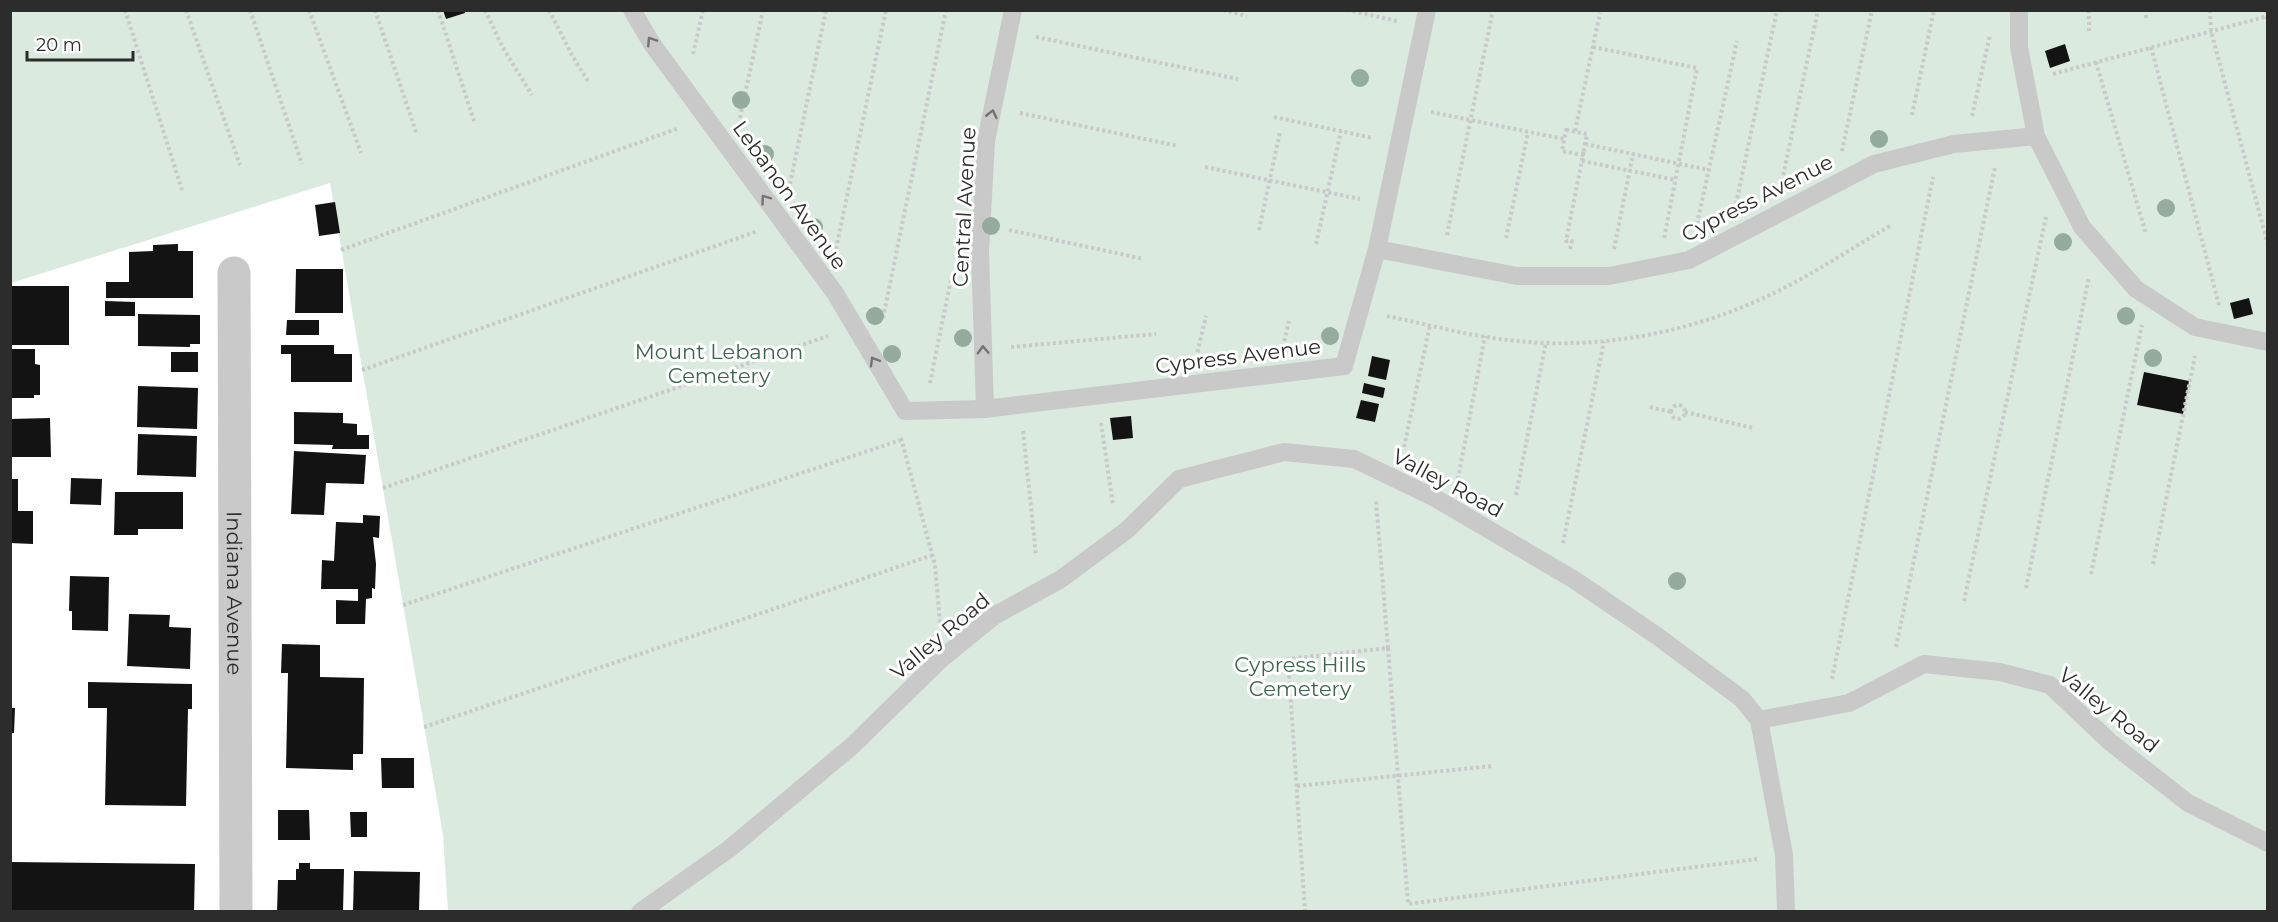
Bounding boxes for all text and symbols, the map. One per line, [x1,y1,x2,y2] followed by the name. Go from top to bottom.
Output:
[27,24,134,62] scale bar
[36,34,82,56] text: 20 m
[647,37,658,48] one-way arrow
[985,110,998,120] one-way arrow
[728,116,852,274] street label: Lebanon Avenue
[947,126,981,288] street label: Central Avenue
[1677,149,1837,247] street label: Cypress Avenue
[762,195,773,206] one-way arrow
[1154,333,1322,379] street label: Cypress Avenue
[635,339,803,388] park label: Mount Lebanon Cemetery
[977,346,990,355] one-way arrow
[870,357,882,367] one-way arrow
[1388,443,1508,523] street label: Valley Road
[222,511,248,675] street label: Indiana Avenue
[885,587,995,685] street label: Valley Road
[1234,652,1366,701] park label: Cypress Hills Cemetery
[2054,662,2164,758] street label: Valley Road

